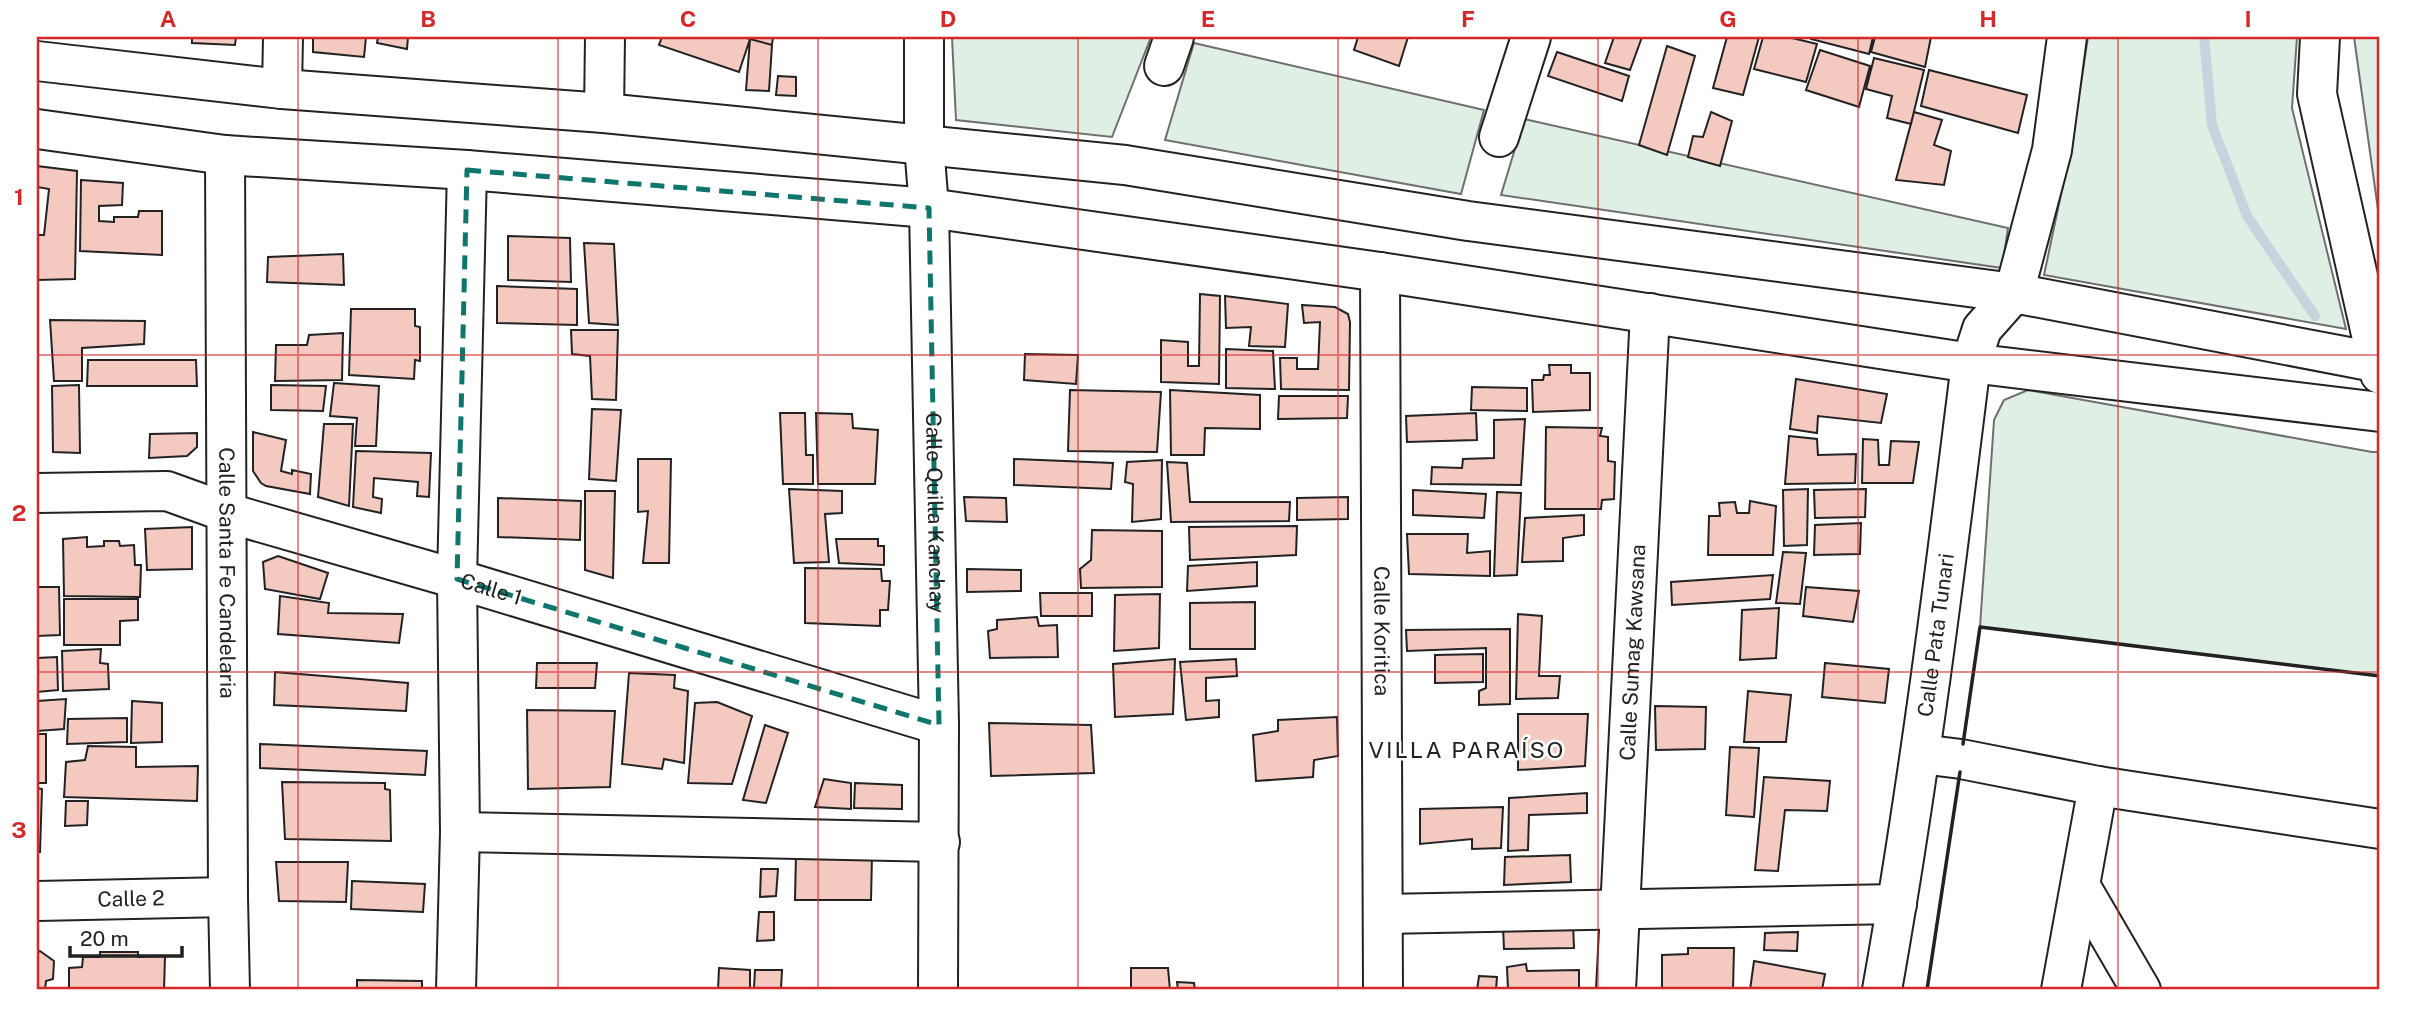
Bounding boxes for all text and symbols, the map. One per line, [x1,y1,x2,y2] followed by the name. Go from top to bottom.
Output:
[160,5,177,32] text: A
[420,5,436,32] text: B
[680,5,696,32] text: C
[940,5,956,32] text: D
[1201,5,1215,32] text: E
[1461,5,1475,32] text: F
[1719,5,1737,32] text: G
[1979,5,1997,32] text: H
[2244,5,2252,32] text: I
[14,183,24,210] text: 1
[921,412,950,613] street label: Calle Quilla Kanchay
[214,447,240,699] street label: Calle Santa Fe Candelaria
[12,499,26,526] text: 2
[1615,544,1650,761] street label: Calle Sumag Kawsana
[1912,552,1959,718] street label: Calle Pata Tunari
[1369,566,1395,696] street label: Calle Koritica
[458,568,525,610] street label: Calle 1
[1369,736,1565,763] district label: VILLA PARAÍSO
[11,816,27,843] text: 3
[97,885,165,912] street label: Calle 2
[70,915,182,959] scale bar
[80,926,129,951] text: 20 m

